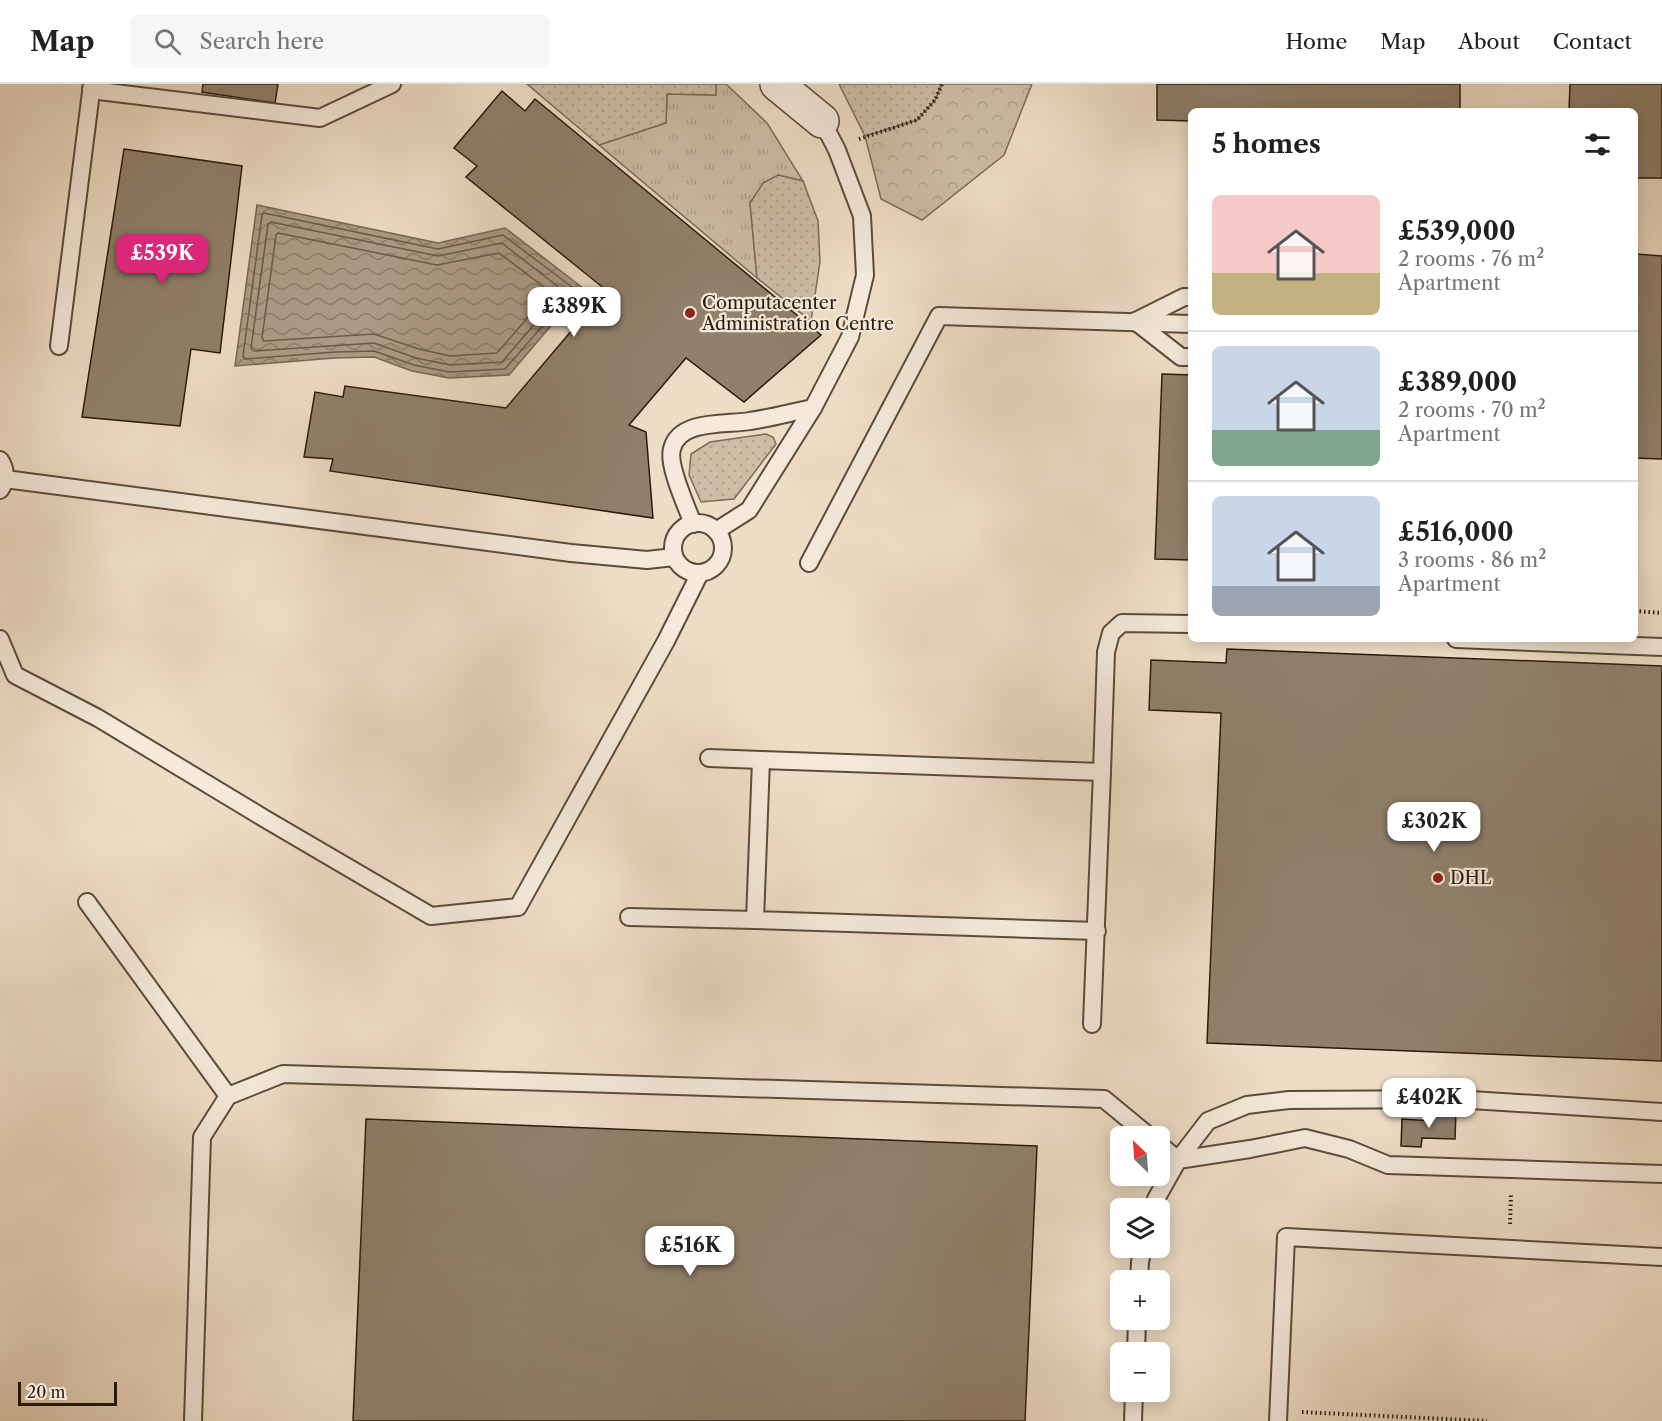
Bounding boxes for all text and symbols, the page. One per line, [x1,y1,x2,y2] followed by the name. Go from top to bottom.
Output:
[130,14,550,68] search box
[30,24,94,58] text: Map
[151,25,184,58] icon: search
[199,28,324,55] text: Search here
[1286,29,1347,54] text: Home
[1380,29,1425,54] text: Map
[1458,29,1520,54] text: About
[1553,29,1632,54] text: Contact
[1212,128,1321,160] text: 5 homes
[1581,128,1614,161] icon: filters
[1398,215,1516,247] text: £539,000
[1260,219,1332,291] icon: home
[120,234,204,285] pin: £539K
[130,241,194,265] text: £539K
[1398,247,1544,271] text: 2 rooms · 76 m²
[1398,271,1501,295] text: Apartment
[532,287,616,338] pin: £389K
[701,292,894,335] place label: Computacenter Administration Centre
[542,294,606,318] text: £389K
[683,306,697,320] marker: Computacenter Administration Centre
[1398,366,1517,398] text: £389,000
[1260,370,1332,442] icon: home
[1398,398,1546,422] text: 2 rooms · 70 m²
[1398,422,1501,446] text: Apartment
[1398,516,1514,548] text: £516,000
[1260,520,1332,592] icon: home
[1398,548,1546,572] text: 3 rooms · 86 m²
[1398,572,1501,596] text: Apartment
[1392,802,1476,853] pin: £302K
[1401,809,1467,833] text: £302K
[1450,867,1492,889] place label: DHL
[1431,871,1445,885] marker: DHL
[1387,1078,1471,1129] pin: £402K
[1396,1085,1462,1109] text: £402K
[1110,1126,1170,1186] north arrow
[1110,1126,1170,1402] map controls
[1110,1198,1170,1258] button: layers
[648,1226,732,1277] pin: £516K
[659,1233,721,1257] text: £516K
[1110,1270,1170,1330] button: +
[1110,1342,1170,1402] button: −
[18,1379,117,1406] scale bar
[27,1382,66,1402] text: 20 m

